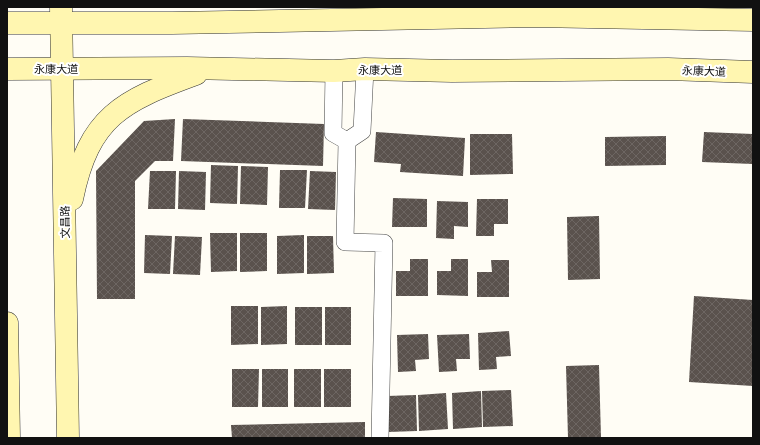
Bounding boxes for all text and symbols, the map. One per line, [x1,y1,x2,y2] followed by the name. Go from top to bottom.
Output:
[34,62,78,76] street label: 永康大道
[358,63,402,77] street label: 永康大道
[682,63,726,79] street label: 永康大道
[58,205,72,239] street label: 文昌路

